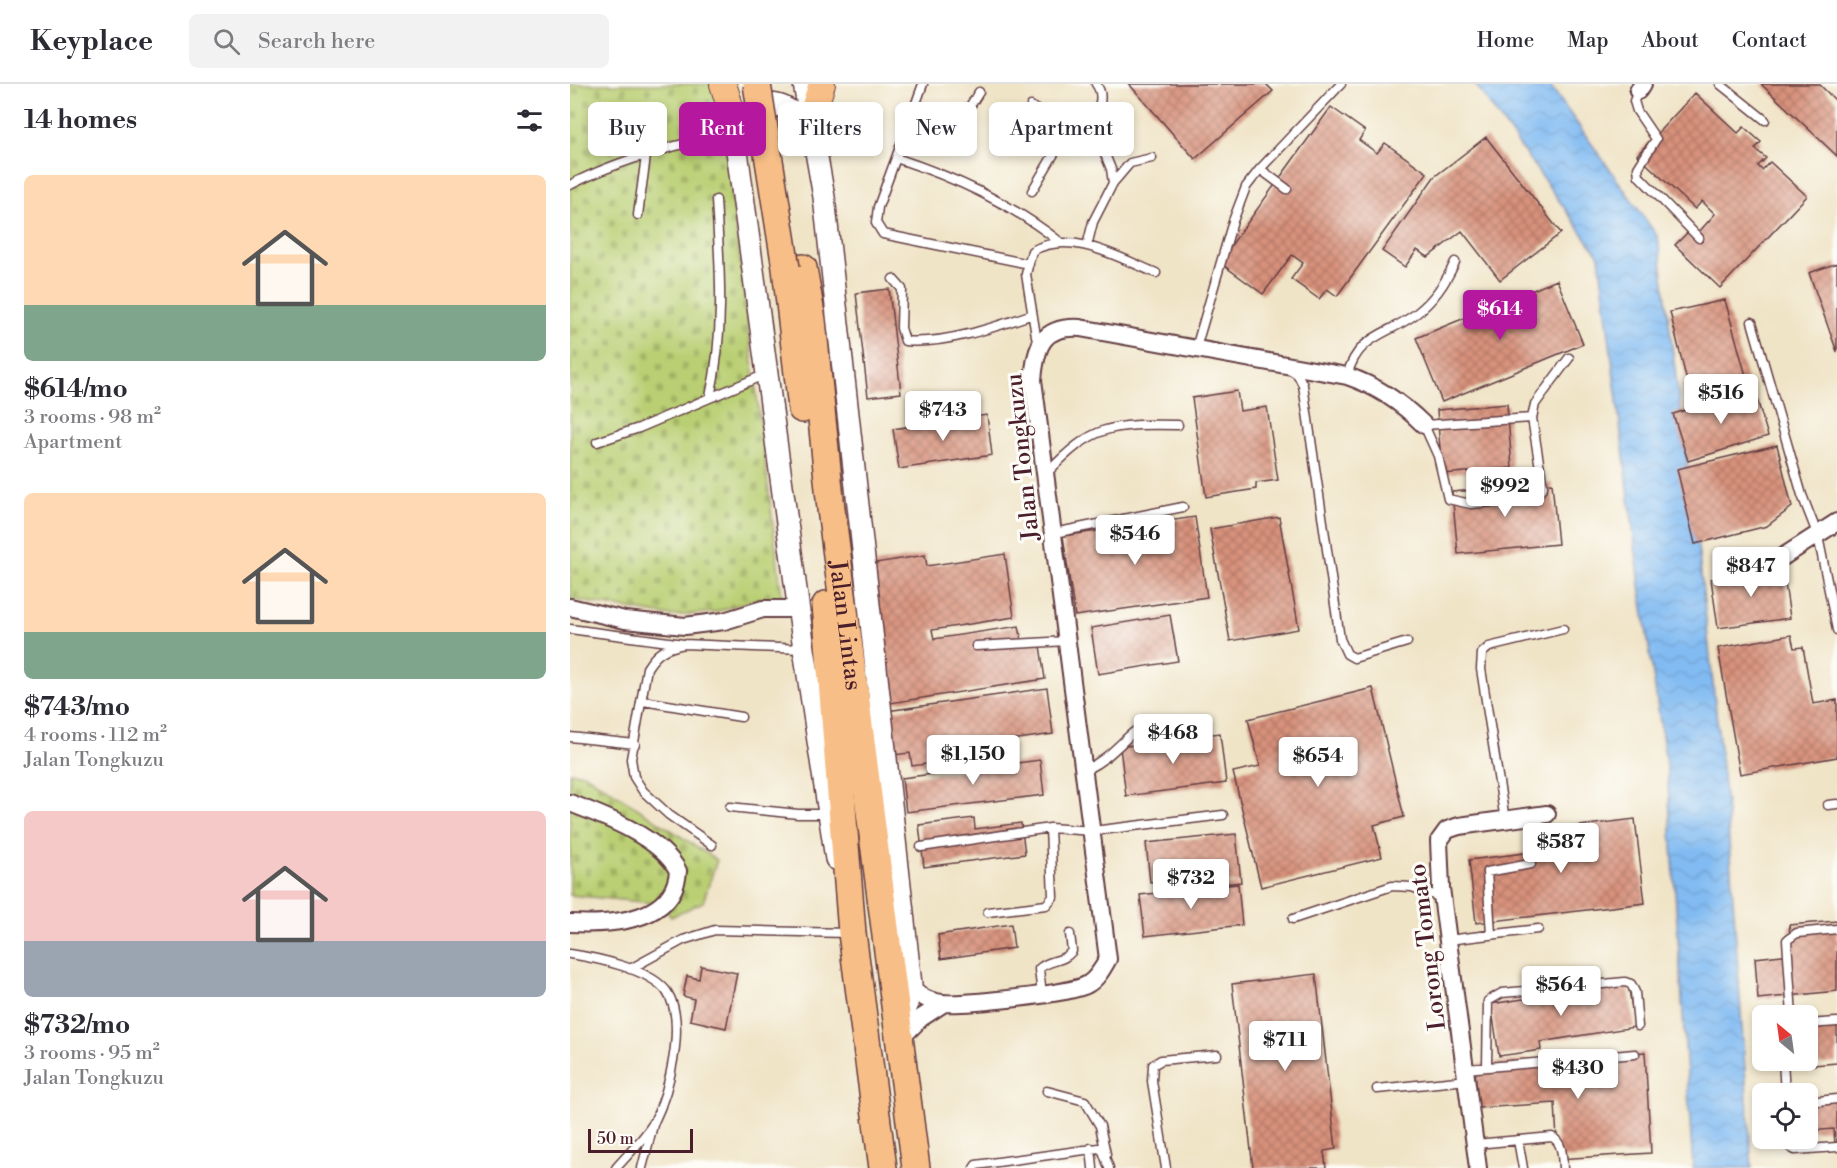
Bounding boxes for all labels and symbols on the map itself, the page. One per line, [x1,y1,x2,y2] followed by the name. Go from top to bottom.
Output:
[1464,290,1536,341] pin: $614
[999,372,1047,543] street label: Jalan Tongkuzu
[1685,374,1757,425] pin: $516
[907,391,979,442] pin: $743
[1469,467,1541,518] pin: $992
[1099,515,1171,566] pin: $546
[1715,547,1787,598] pin: $847
[822,558,868,692] street label: Jalan Lintas
[1137,714,1209,765] pin: $468
[924,735,1022,786] pin: $1,150
[1282,737,1354,788] pin: $654
[1525,823,1597,874] pin: $587
[1155,859,1227,910] pin: $732
[1403,862,1453,1032] street label: Lorong Tomato
[1525,966,1597,1017] pin: $564
[1752,1005,1818,1071] north arrow
[1249,1021,1321,1072] pin: $711
[1542,1049,1614,1100] pin: $430
[588,1126,693,1154] scale bar

